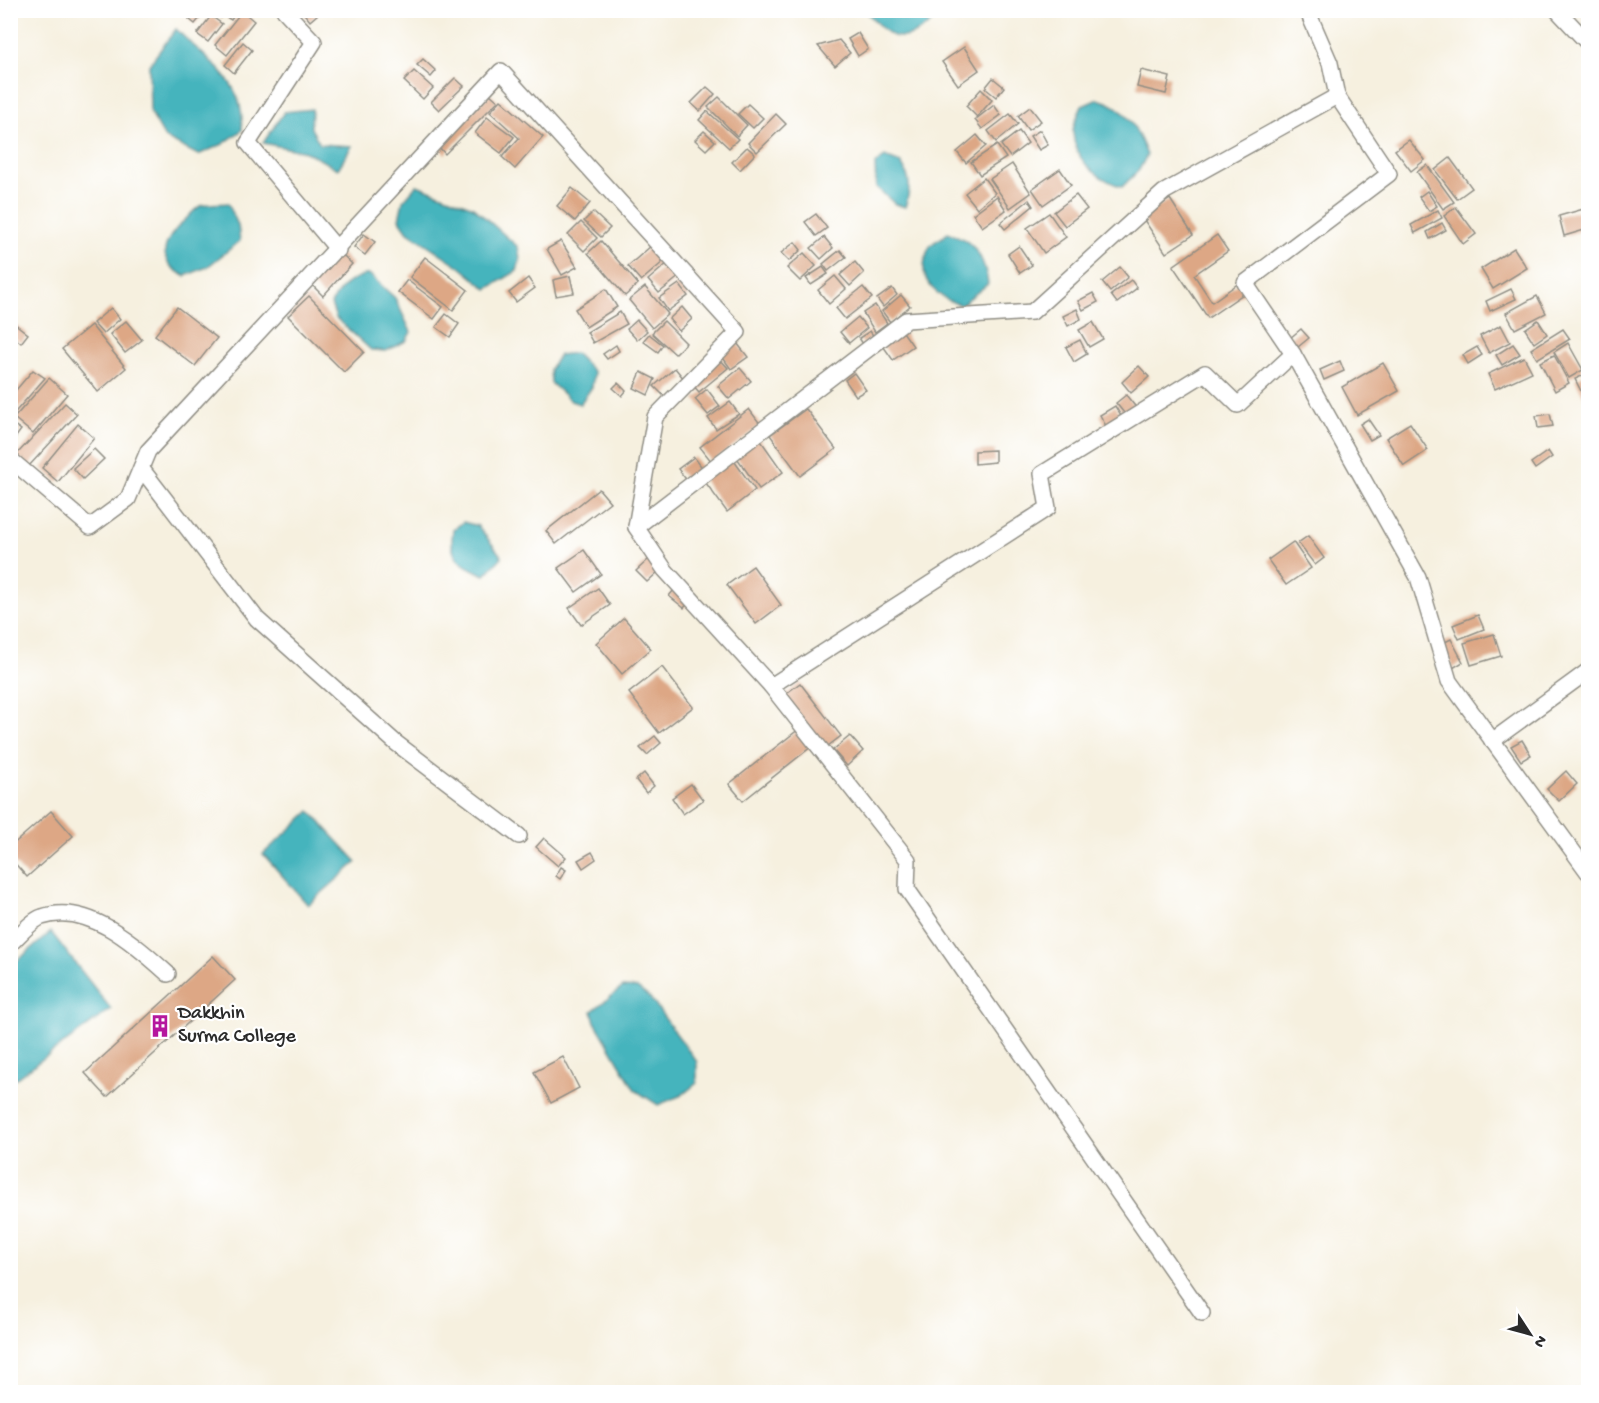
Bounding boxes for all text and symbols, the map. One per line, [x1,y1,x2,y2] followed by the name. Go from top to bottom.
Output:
[176,1003,297,1049] place label: Dakkhin Surma College
[147,1013,173,1039] building icon: Dakkhin Surma College
[1500,1304,1560,1364] north arrow
[1528,1331,1550,1351] text: N

